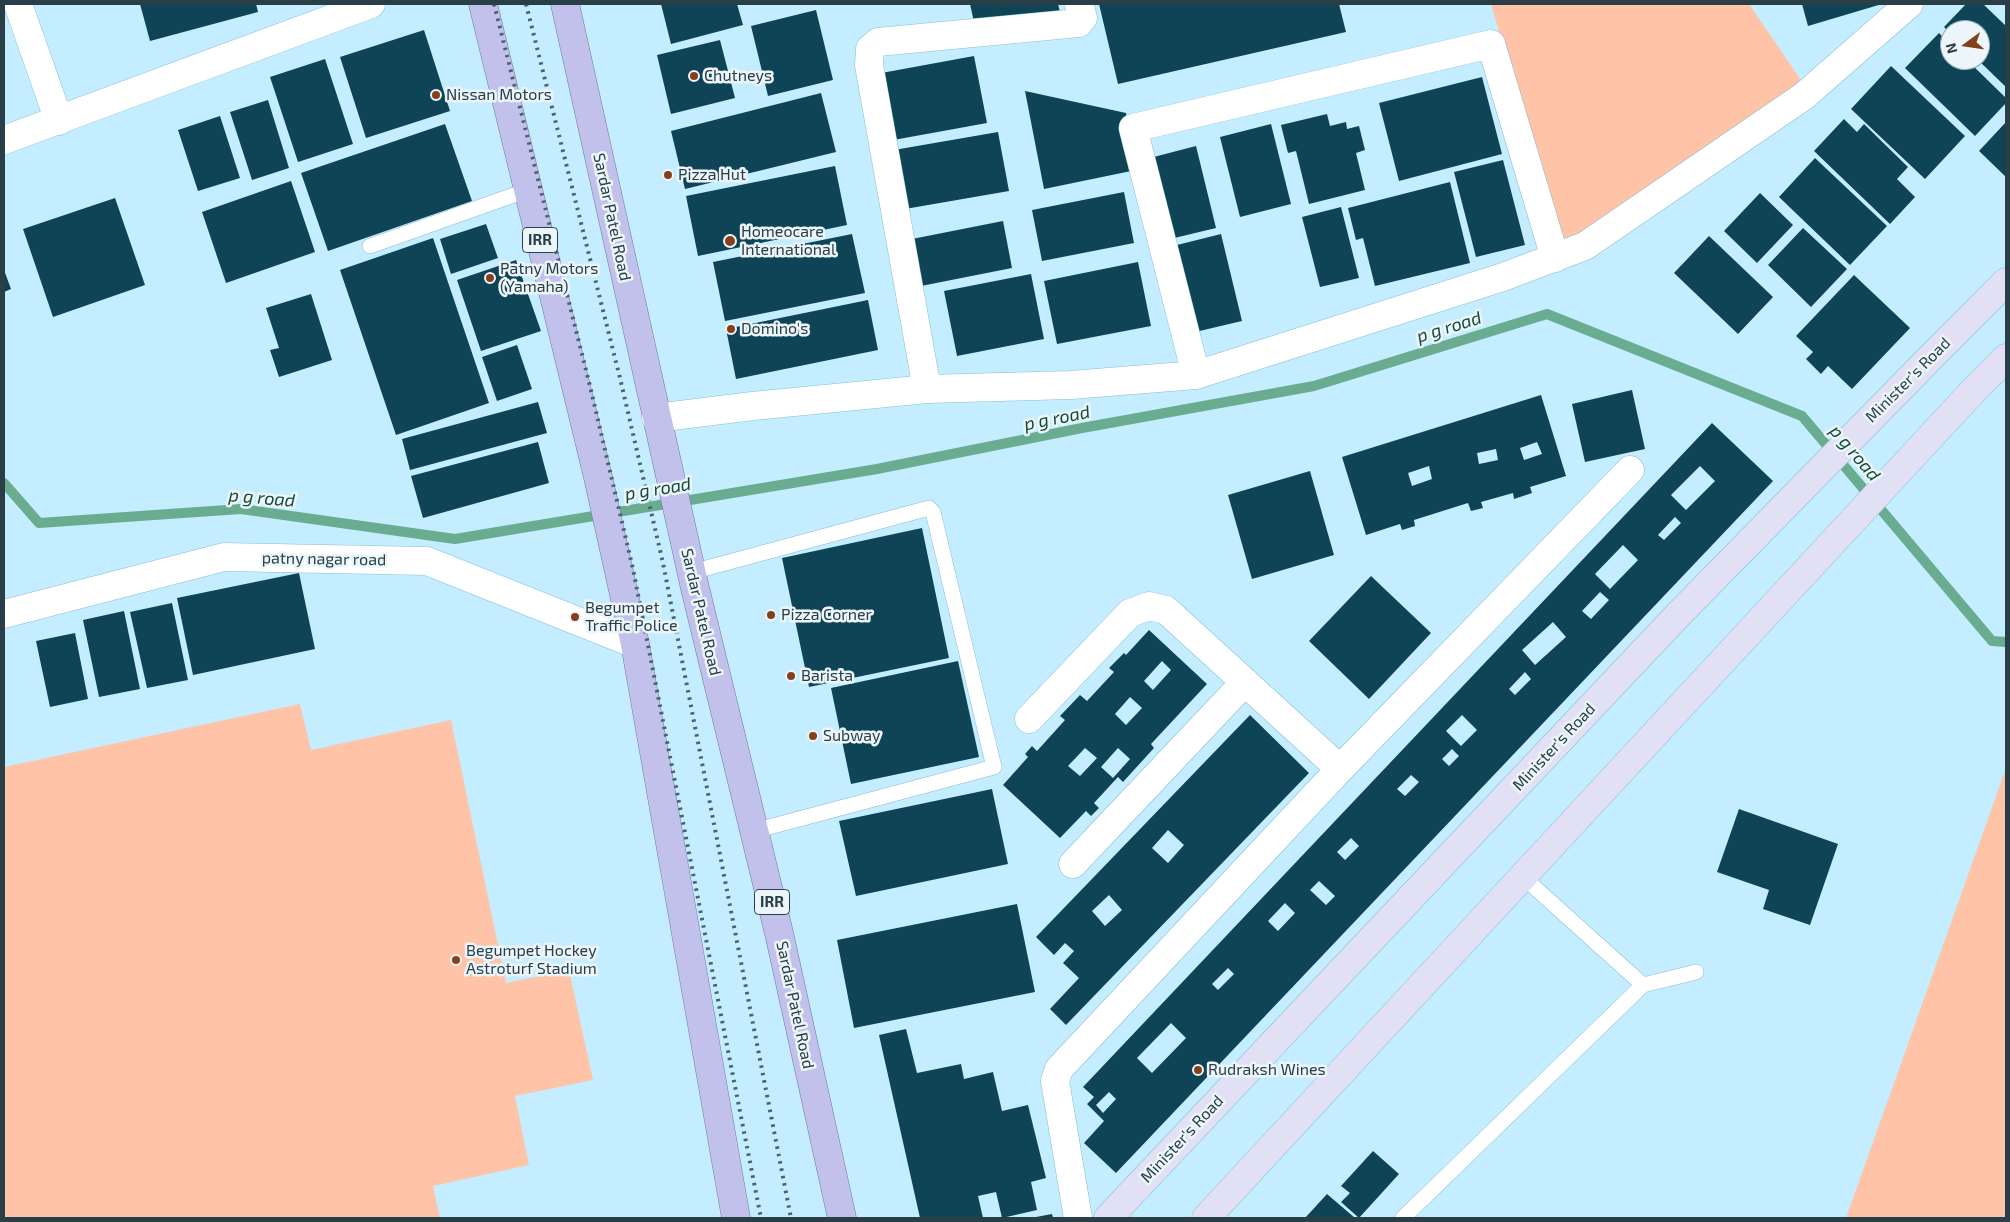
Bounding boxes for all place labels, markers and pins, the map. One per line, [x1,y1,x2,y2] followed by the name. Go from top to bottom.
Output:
[704,66,772,86] place label: Chutneys
[688,70,700,82] marker: Chutneys
[446,85,552,105] place label: Nissan Motors
[430,89,442,101] marker: Nissan Motors
[678,165,746,185] place label: Pizza Hut
[662,169,674,181] marker: Pizza Hut
[741,222,836,260] place label: Homeocare International
[723,234,737,248] marker: Homeocare International
[500,259,598,297] place label: Patny Motors (Yamaha)
[484,272,496,284] marker: Patny Motors (Yamaha)
[741,319,808,339] place label: Domino's
[725,323,737,335] marker: Domino's
[585,598,678,636] place label: Begumpet Traffic Police
[781,605,872,625] place label: Pizza Corner
[765,609,777,621] marker: Pizza Corner
[569,611,581,623] marker: Begumpet Traffic Police
[801,666,853,686] place label: Barista
[785,670,797,682] marker: Barista
[823,726,881,746] place label: Subway
[807,730,819,742] marker: Subway
[466,941,597,979] place label: Begumpet Hockey Astroturf Stadium
[450,954,462,966] marker: Begumpet Hockey Astroturf Stadium
[1208,1060,1326,1080] place label: Rudraksh Wines
[1192,1064,1204,1076] marker: Rudraksh Wines

